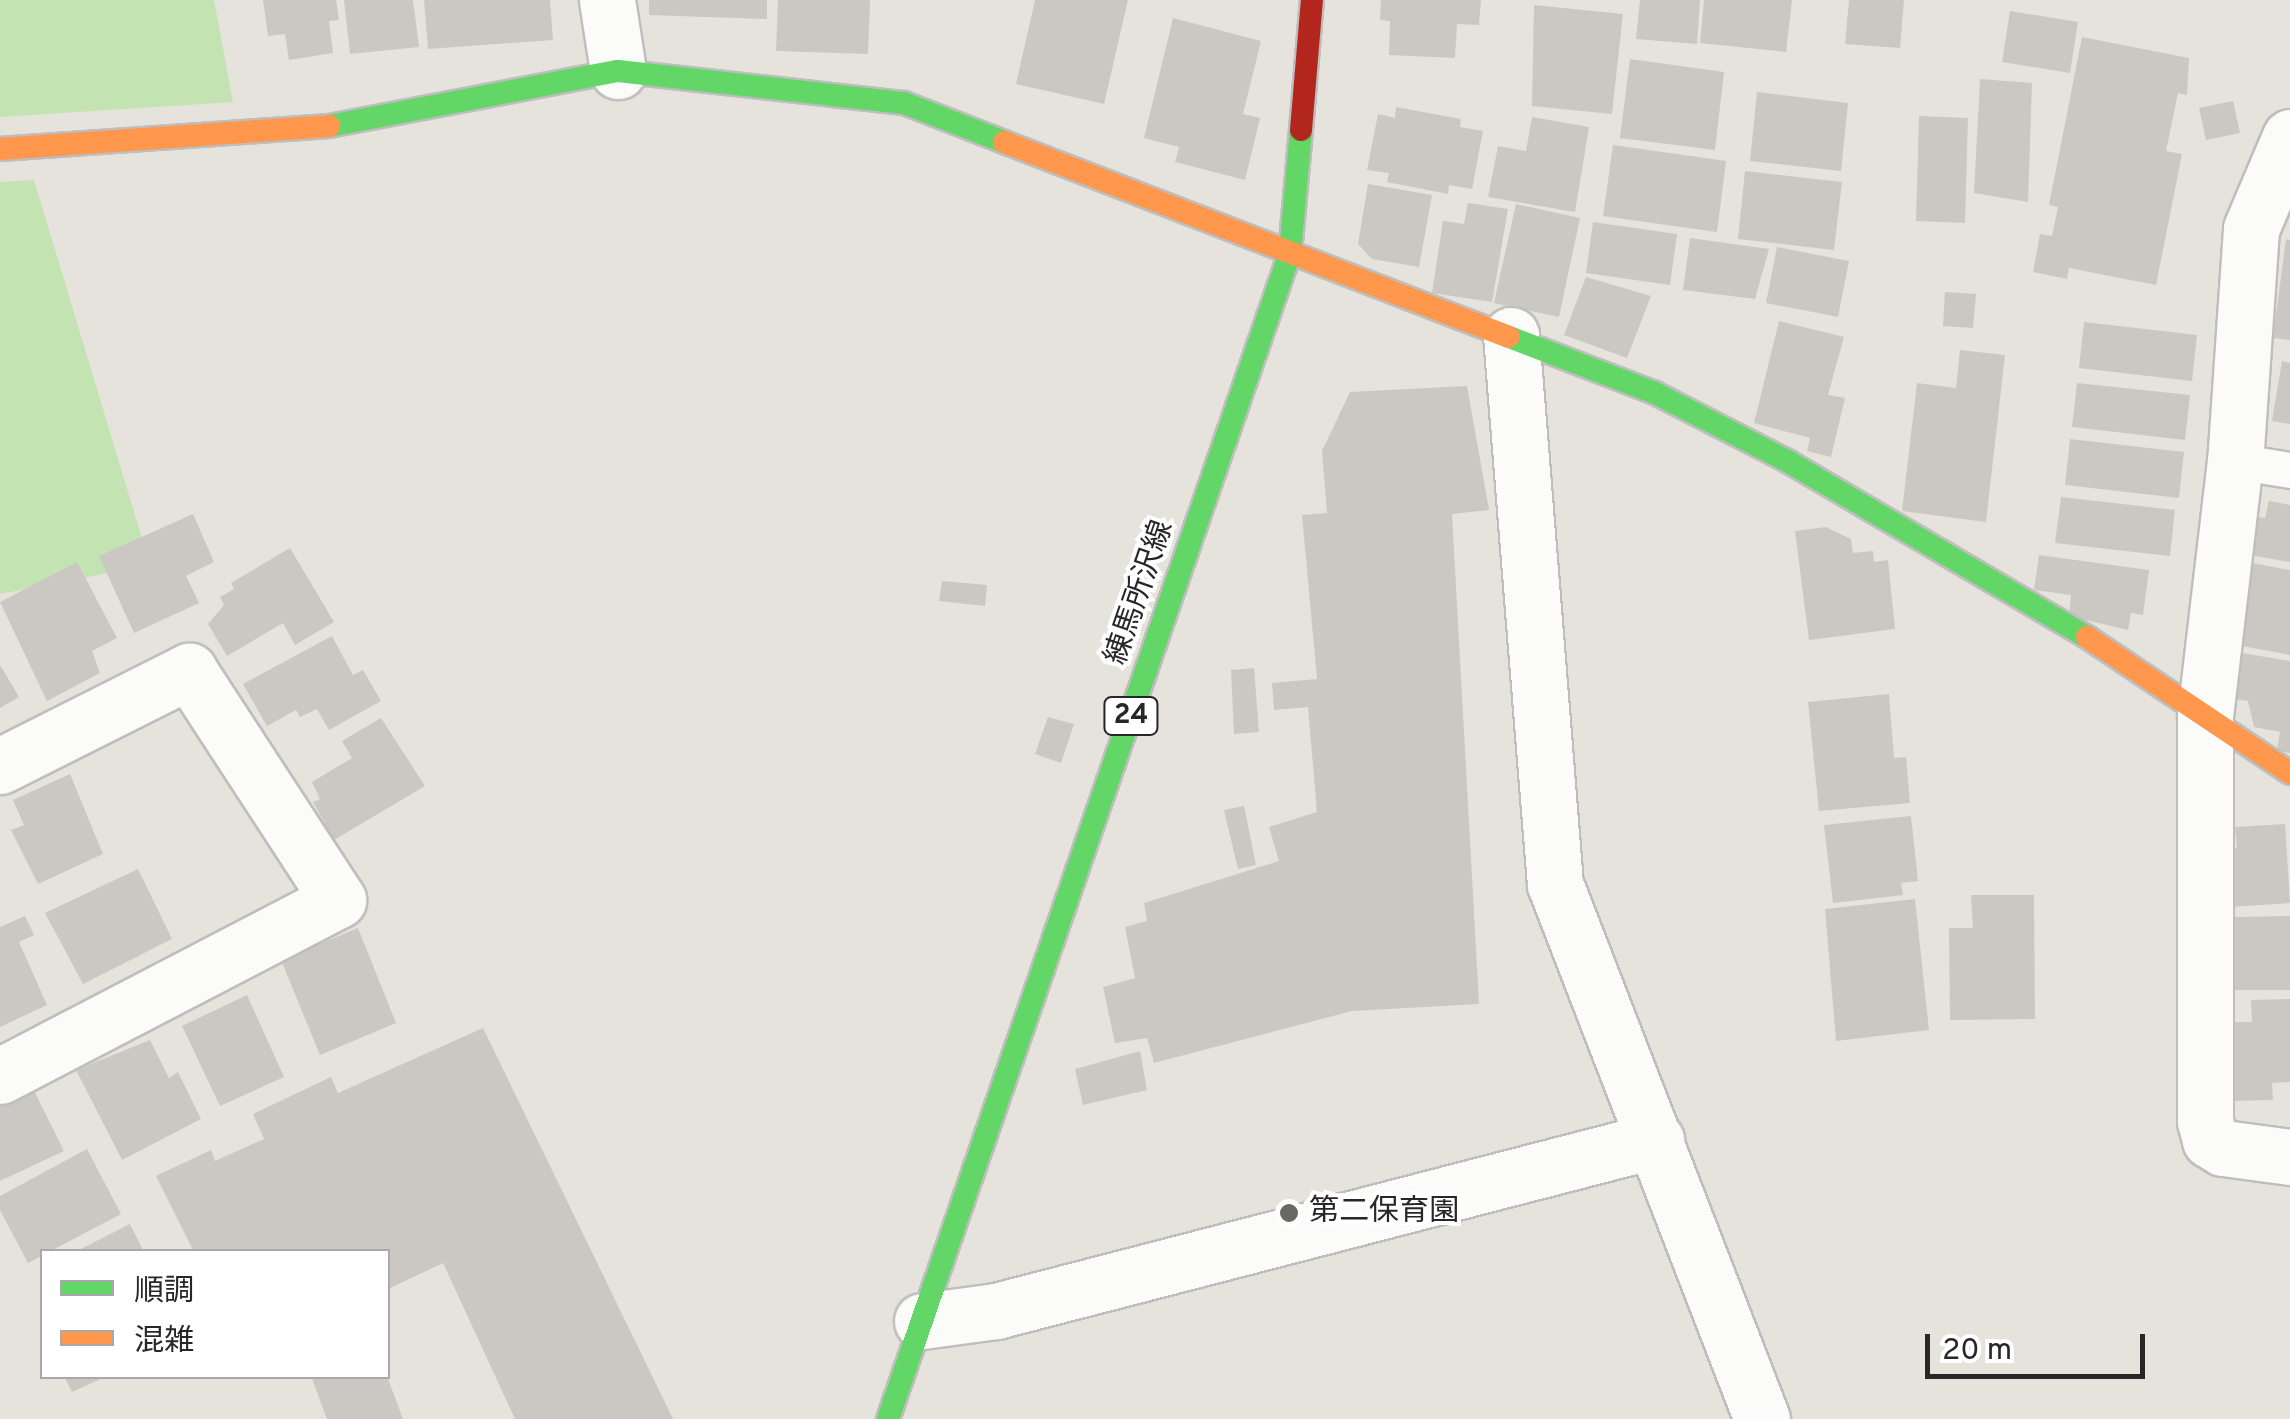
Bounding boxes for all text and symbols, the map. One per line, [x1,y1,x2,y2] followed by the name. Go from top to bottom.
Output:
[1100,516,1182,670] street label: 練馬所沢線
[1101,693,1161,739] road number: 24
[1309,1195,1459,1231] place label: 第二保育園
[1278,1202,1300,1224] marker: 第二保育園
[40,1249,390,1379] legend
[134,1274,194,1311] text: 順調
[1930,1314,2150,1376] scale bar
[134,1324,194,1361] text: 混雑
[1942,1333,2012,1370] text: 20 m

